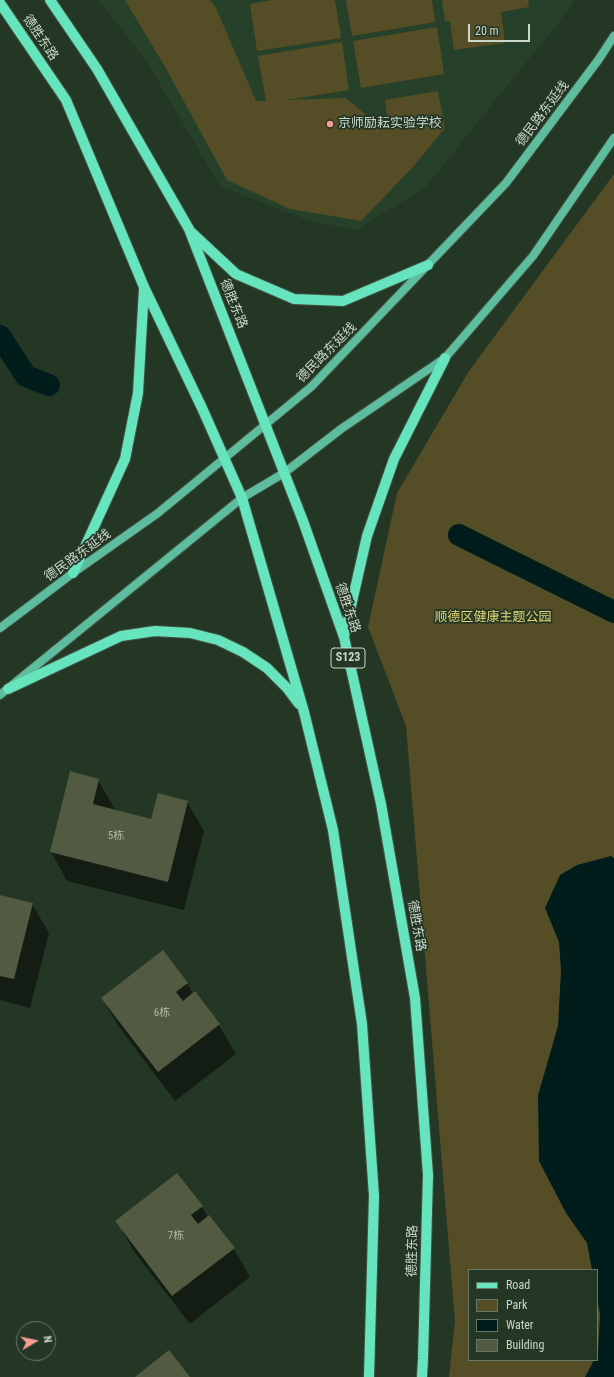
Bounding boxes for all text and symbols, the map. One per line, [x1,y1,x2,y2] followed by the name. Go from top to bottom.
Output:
[19,12,61,64] street label: 德胜东路
[470,16,532,42] scale bar
[475,24,499,38] text: 20 m
[513,78,573,150] street label: 德民路东延线
[338,116,442,132] place label: 京师励耘实验学校
[325,119,335,129] marker: 京师励耘实验学校
[216,277,250,331] street label: 德胜东路
[294,320,360,386] street label: 德民路东延线
[42,527,114,585] street label: 德民路东延线
[331,581,363,635] street label: 德胜东路
[435,610,551,626] park label: 顺德区健康主题公园
[331,648,365,668] road number: S123
[108,829,124,843] house number: 5栋
[404,899,428,953] street label: 德胜东路
[154,1006,170,1020] house number: 6栋
[405,1225,421,1277] street label: 德胜东路
[168,1229,184,1243] house number: 7栋
[468,1269,598,1361] legend
[506,1278,530,1292] text: Road
[506,1298,527,1312] text: Park
[506,1318,534,1332] text: Water
[16,1321,56,1361] north arrow
[40,1335,54,1344] text: N
[506,1338,544,1352] text: Building

